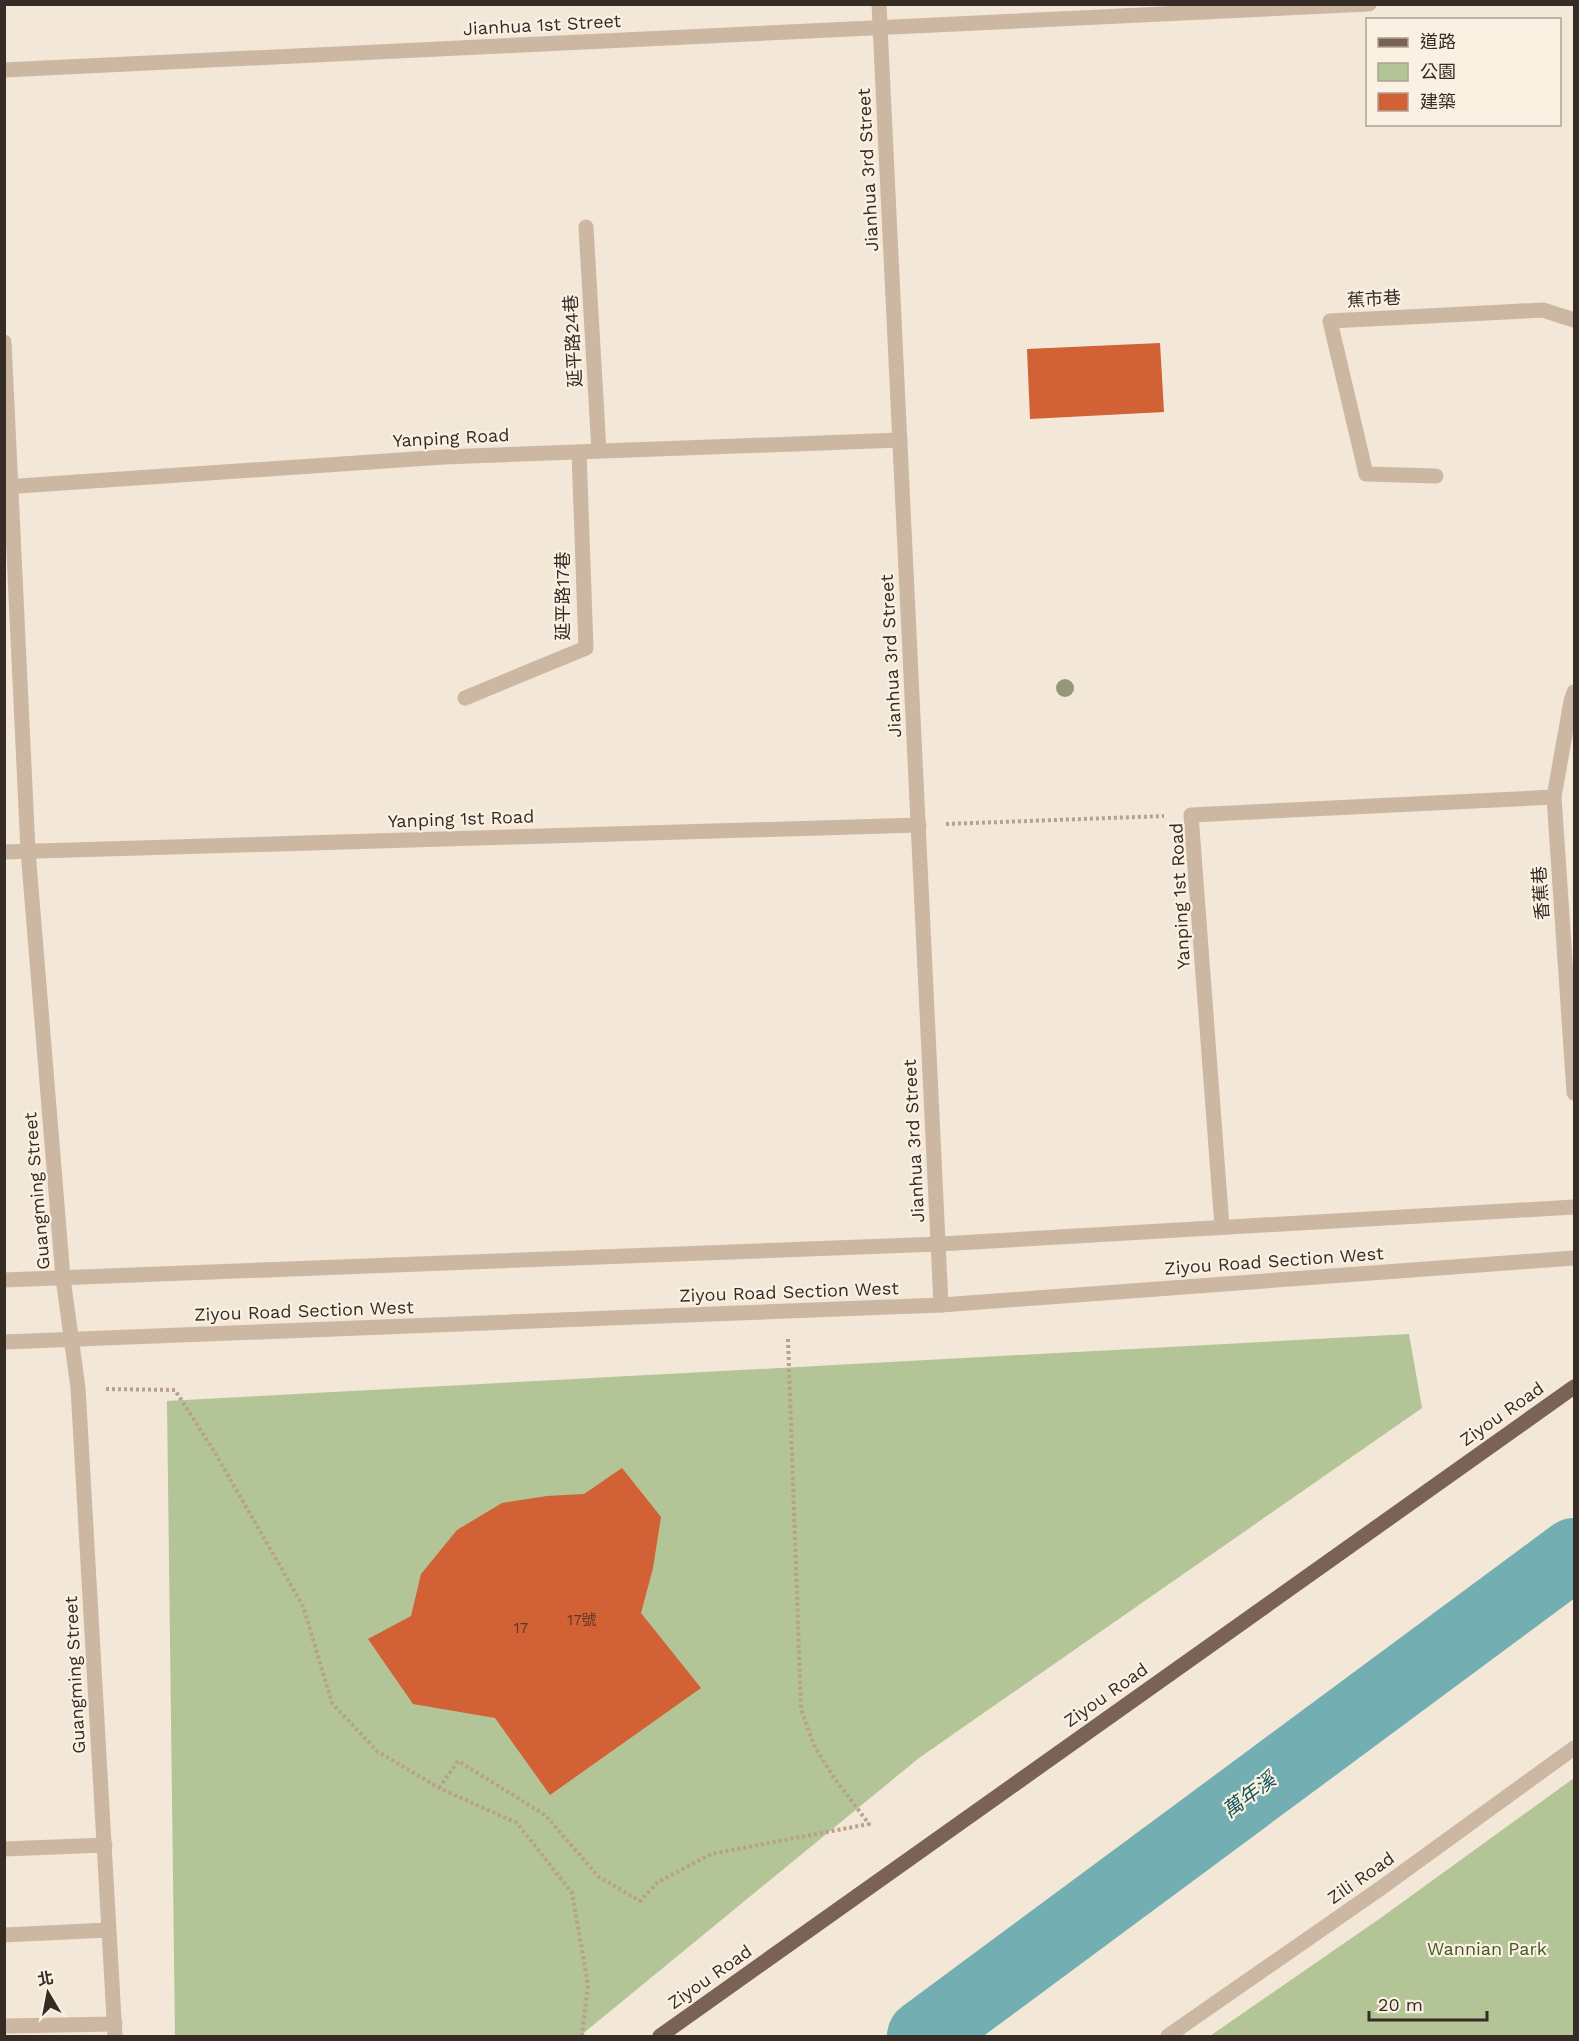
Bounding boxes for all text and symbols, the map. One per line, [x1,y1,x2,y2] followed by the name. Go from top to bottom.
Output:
[462,10,622,39] street label: Jianhua 1st Street
[1366,18,1561,126] legend
[1420,31,1456,52] text: 道路
[1420,61,1456,82] text: 公園
[853,87,882,252] street label: Jianhua 3rd Street
[1420,91,1456,112] text: 建築
[1346,287,1401,310] street label: 蕉市巷
[560,294,585,388] street label: 延平路24巷
[392,424,510,451] street label: Yanping Road
[552,551,573,641] street label: 延平路17巷
[876,573,905,738] street label: Jianhua 3rd Street
[387,805,535,832] street label: Yanping 1st Road
[1165,822,1194,970] street label: Yanping 1st Road
[1528,865,1553,921] street label: 香蕉巷
[899,1058,928,1223] street label: Jianhua 3rd Street
[19,1111,54,1271] street label: Guangming Street
[1164,1242,1385,1279] street label: Ziyou Road Section West
[679,1277,900,1306] street label: Ziyou Road Section West
[194,1296,415,1325] street label: Ziyou Road Section West
[1456,1377,1548,1450] street label: Ziyou Road
[60,1595,89,1754] street label: Guangming Street
[567,1611,597,1629] house number: 17號
[514,1619,528,1637] house number: 17
[1060,1658,1152,1731] street label: Ziyou Road
[1218,1766,1283,1823] water label: 萬年溪
[1323,1847,1398,1908] street label: Zili Road
[1427,1938,1547,1959] park label: Wannian Park
[664,1940,756,2013] street label: Ziyou Road
[18,1963,78,2023] north arrow
[36,1968,55,1989] text: 北
[1369,1984,1488,2022] scale bar
[1378,1994,1423,2015] text: 20 m

